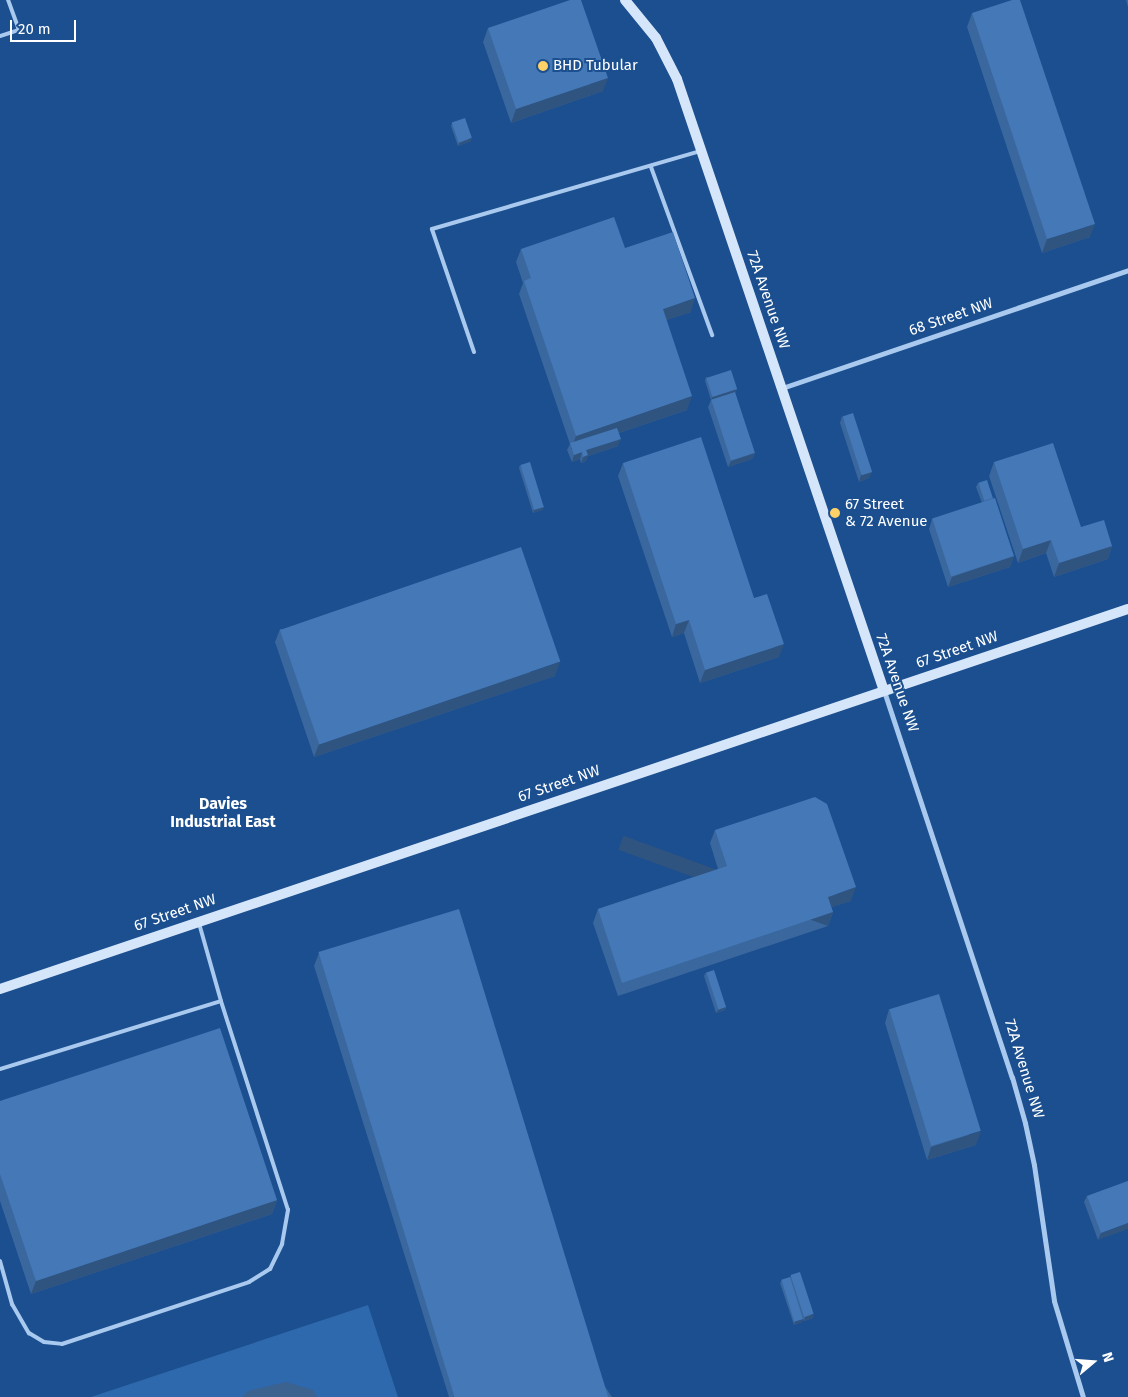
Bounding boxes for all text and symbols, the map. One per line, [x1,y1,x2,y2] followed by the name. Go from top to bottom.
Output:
[12,10,79,42] scale bar
[18,20,51,38] text: 20 m
[553,57,638,75] place label: BHD Tubular
[537,60,549,72] marker: BHD Tubular
[743,248,793,352] street label: 72A Avenue NW
[907,294,995,340] street label: 68 Street NW
[845,495,928,530] place label: 67 Street & 72 Avenue
[829,507,841,519] marker: 67 Street & 72 Avenue
[914,628,1000,672] street label: 67 Street NW
[872,631,922,735] street label: 72A Avenue NW
[516,762,602,806] street label: 67 Street NW
[170,794,276,832] district label: Davies Industrial East
[132,891,218,935] street label: 67 Street NW
[1000,1017,1048,1121] street label: 72A Avenue NW
[1068,1337,1118,1387] north arrow
[1098,1350,1117,1364] text: N

